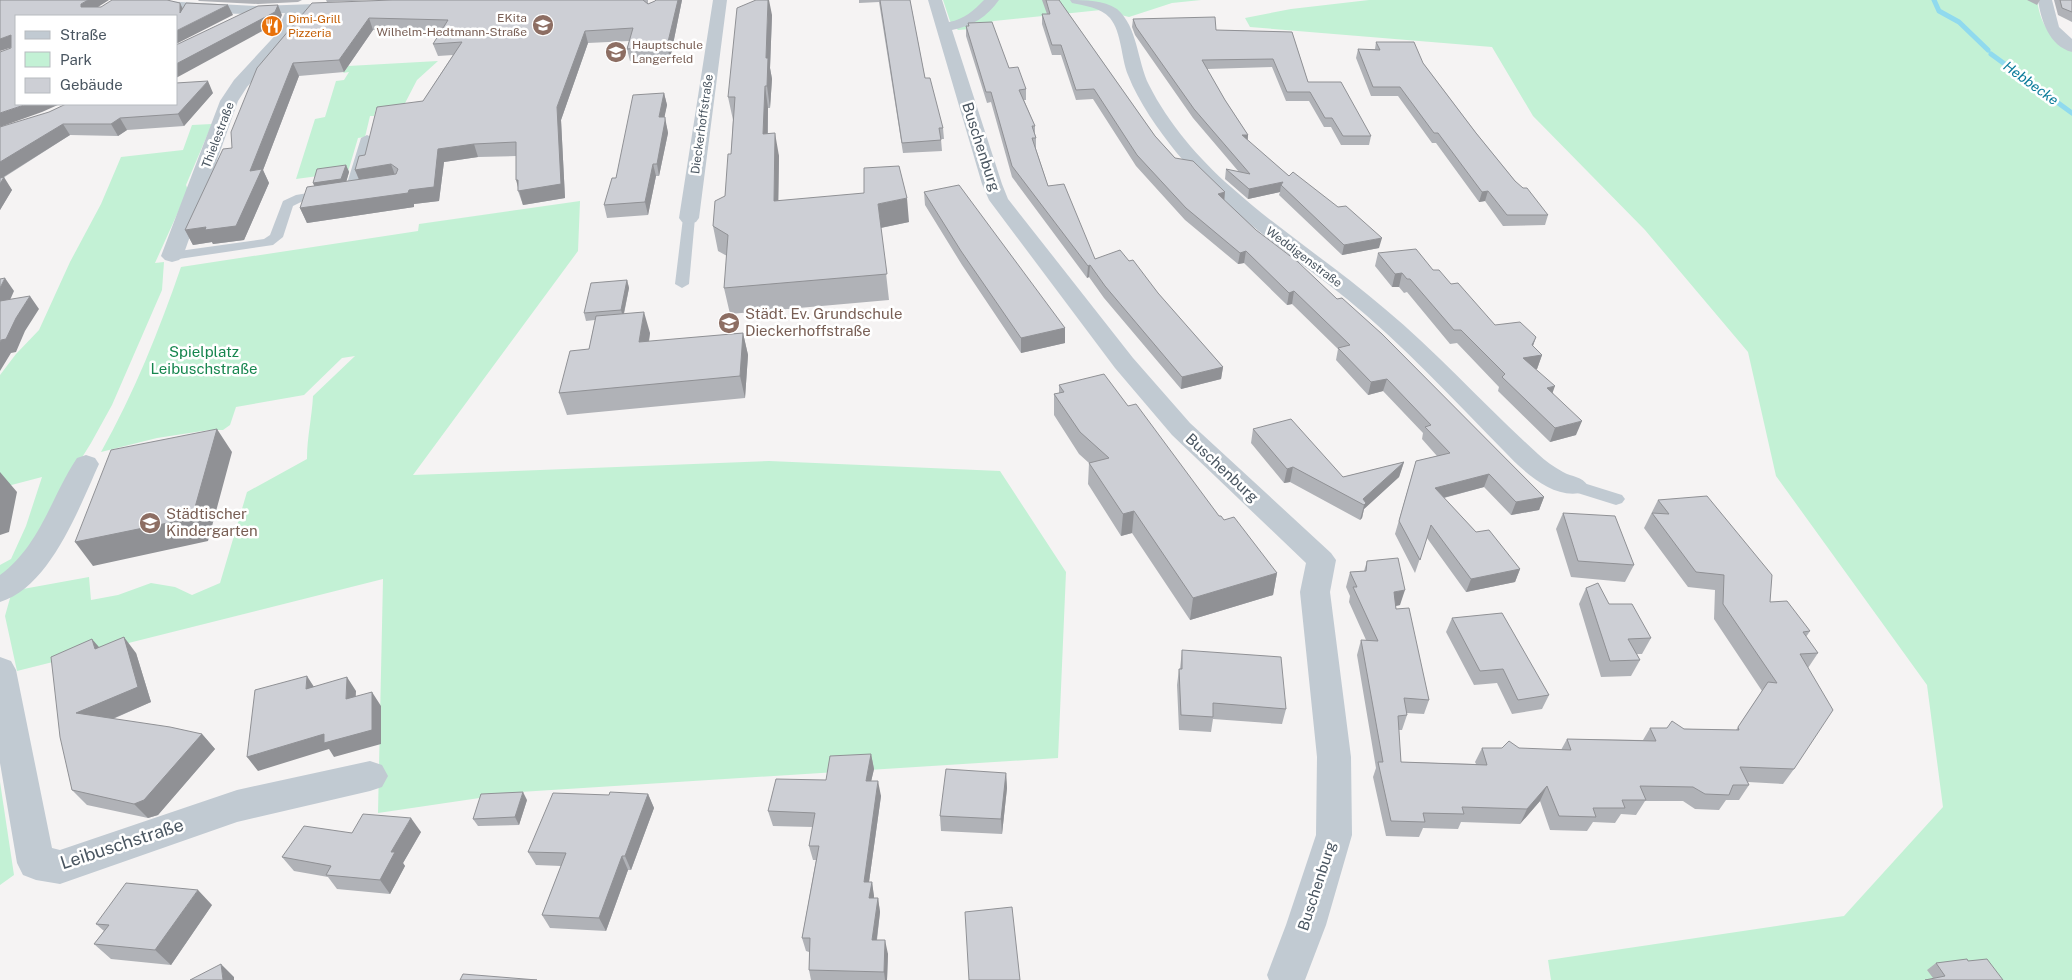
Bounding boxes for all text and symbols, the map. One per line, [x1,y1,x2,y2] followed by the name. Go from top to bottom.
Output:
[376,11,527,39] place label: EKita Wilhelm-Hedtmann-Straße
[288,12,341,40] place label: Dimi-Grill Pizzeria
[531,13,555,37] school or university icon: EKita Wilhelm-Hedtmann-Straße
[260,14,284,38] restaurant icon: Dimi-Grill Pizzeria
[15,15,178,105] legend
[60,26,107,43] text: Straße
[632,38,703,66] place label: Hauptschule Langerfeld
[604,40,628,64] school or university icon: Hauptschule Langerfeld
[60,51,92,68] text: Park
[2000,58,2062,108] water label: Hebbecke
[688,73,716,175] street label: Dieckerhoffstraße
[60,76,123,93] text: Gebäude
[199,100,237,170] street label: Thielestraße
[959,100,1004,194] street label: Buschenburg
[1263,224,1345,290] street label: Weddigenstraße
[745,305,902,339] place label: Städt. Ev. Grundschule Dieckerhoffstraße
[717,311,741,335] school or university icon: Städt. Ev. Grundschule Dieckerhoffstraße
[150,343,258,377] park label: Spielplatz Leibuschstraße
[1183,430,1262,506] street label: Buschenburg
[166,505,258,539] place label: Städtischer Kindergarten
[138,511,162,535] school or university icon: Städtischer Kindergarten
[58,814,186,873] street label: Leibuschstraße
[1294,839,1339,933] street label: Buschenburg

